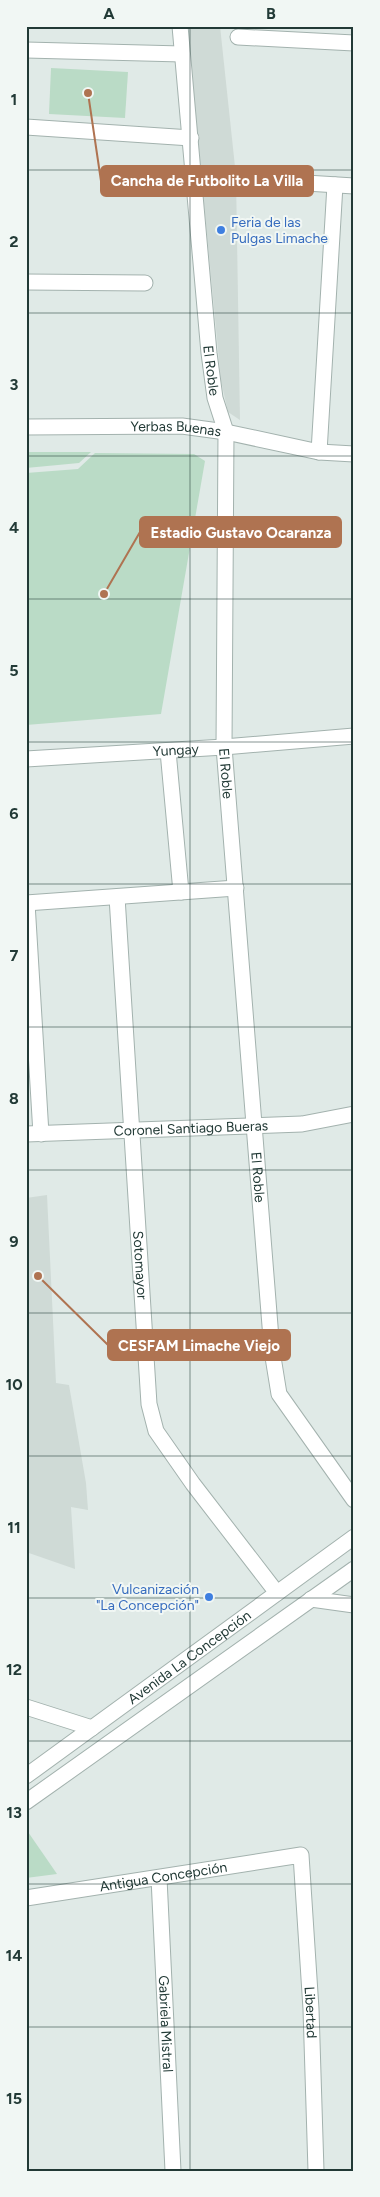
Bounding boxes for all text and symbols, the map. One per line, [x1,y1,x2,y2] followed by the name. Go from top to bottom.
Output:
[103,4,115,23] text: A
[266,4,276,23] text: B
[11,90,17,109] text: 1
[101,166,313,196] callout: Cancha de Futbolito La Villa
[111,172,303,190] text: Cancha de Futbolito La Villa
[231,214,328,247] place label: Feria de las Pulgas Limache
[215,224,227,236] marker: Feria de las Pulgas Limache
[9,232,19,251] text: 2
[200,345,223,397] street label: El Roble
[10,375,19,394] text: 3
[130,417,222,440] street label: Yerbas Buenas
[140,517,341,547] callout: Estadio Gustavo Ocaranza
[9,518,19,537] text: 4
[151,524,331,542] text: Estadio Gustavo Ocaranza
[9,661,19,680] text: 5
[152,740,200,760] street label: Yungay
[216,748,237,800] street label: El Roble
[9,804,19,823] text: 6
[10,946,19,965] text: 7
[9,1089,19,1108] text: 8
[113,1117,268,1139] street label: Coronel Santiago Bueras
[248,1151,269,1204] street label: El Roble
[130,1230,151,1301] street label: Sotomayor
[9,1232,19,1251] text: 9
[108,1330,290,1360] callout: CESFAM Limache Viejo
[118,1337,280,1355] text: CESFAM Limache Viejo
[5,1375,23,1394] text: 10
[7,1518,21,1537] text: 11
[96,1581,199,1614] place label: Vulcanización "La Concepción"
[203,1591,215,1603] marker: Vulcanización "La Concepción"
[124,1606,254,1708] street label: Avenida La Concepción
[6,1660,22,1679] text: 12
[6,1803,22,1822] text: 13
[98,1858,228,1895] street label: Antigua Concepción
[6,1946,22,1965] text: 14
[155,1975,177,2073] street label: Gabriela Mistral
[301,1986,320,2038] street label: Libertad
[6,2089,22,2108] text: 15

